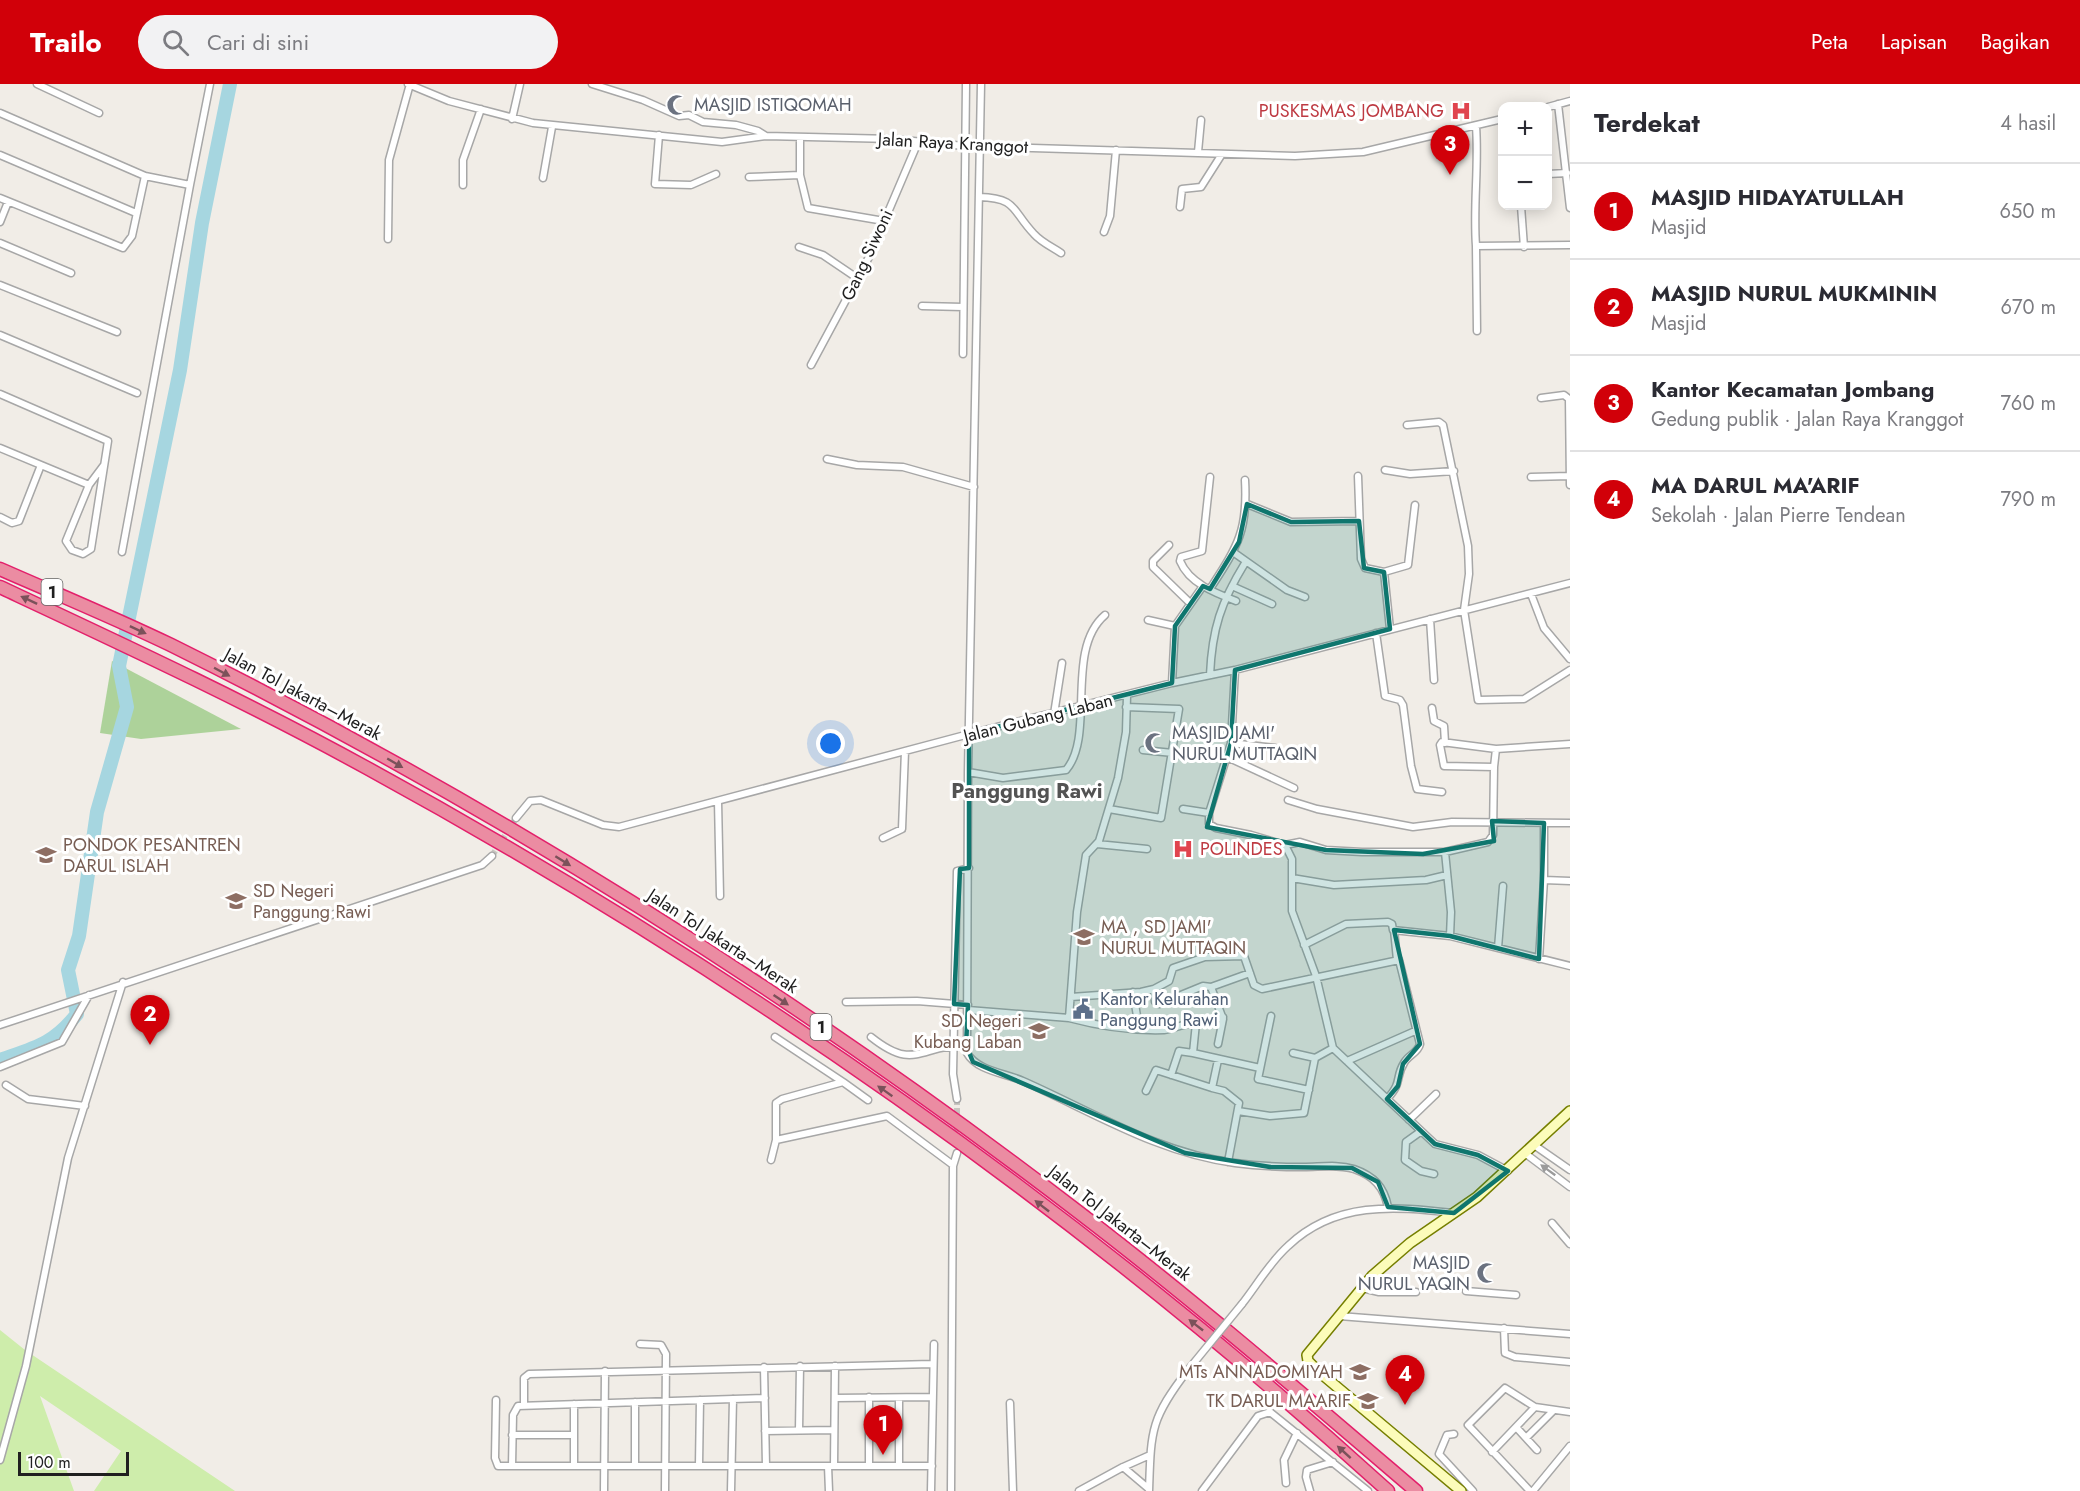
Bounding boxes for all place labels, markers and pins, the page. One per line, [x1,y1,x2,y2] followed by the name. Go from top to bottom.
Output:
[694,92,852,118] place label: MASJID ISTIQOMAH
[665,93,689,117] mosque icon: MASJID ISTIQOMAH
[1259,98,1444,124] place label: PUSKESMAS JOMBANG
[1449,99,1473,123] hospital icon: PUSKESMAS JOMBANG
[1430,126,1470,175] pin: 3
[1172,720,1317,767] place label: MASJID JAMI' NURUL MUTTAQIN
[1143,731,1167,755] mosque icon: MASJID JAMI' NURUL MUTTAQIN
[63,832,241,879] place label: PONDOK PESANTREN DARUL ISLAH
[1200,836,1283,862] place label: POLINDES
[1171,837,1195,861] hospital icon: POLINDES
[34,843,58,867] school or university icon: PONDOK PESANTREN DARUL ISLAH
[253,878,371,925] place label: SD Negeri Panggung Rawi
[224,889,248,913] school or university icon: SD Negeri Panggung Rawi
[1101,914,1246,961] place label: MA , SD JAMI' NURUL MUTTAQIN
[1072,925,1096,949] school or university icon: MA , SD JAMI' NURUL MUTTAQIN
[1100,986,1229,1033] place label: Kantor Kelurahan Panggung Rawi
[130,996,170,1045] pin: 2
[1071,997,1095,1021] public building icon: Kantor Kelurahan Panggung Rawi
[914,1008,1022,1055] place label: SD Negeri Kubang Laban
[1027,1019,1051,1043] school or university icon: SD Negeri Kubang Laban
[1358,1250,1470,1297] place label: MASJID NURUL YAQIN
[1475,1261,1499,1285] mosque icon: MASJID NURUL YAQIN
[1386,1356,1424,1405] pin: 4
[1179,1359,1343,1385] place label: MTs ANNADOMIYAH
[1348,1360,1372,1384] school or university icon: MTs ANNADOMIYAH
[1206,1388,1351,1414] place label: TK DARUL MAARIF
[1356,1389,1380,1413] school or university icon: TK DARUL MAARIF
[864,1406,902,1455] pin: 1

